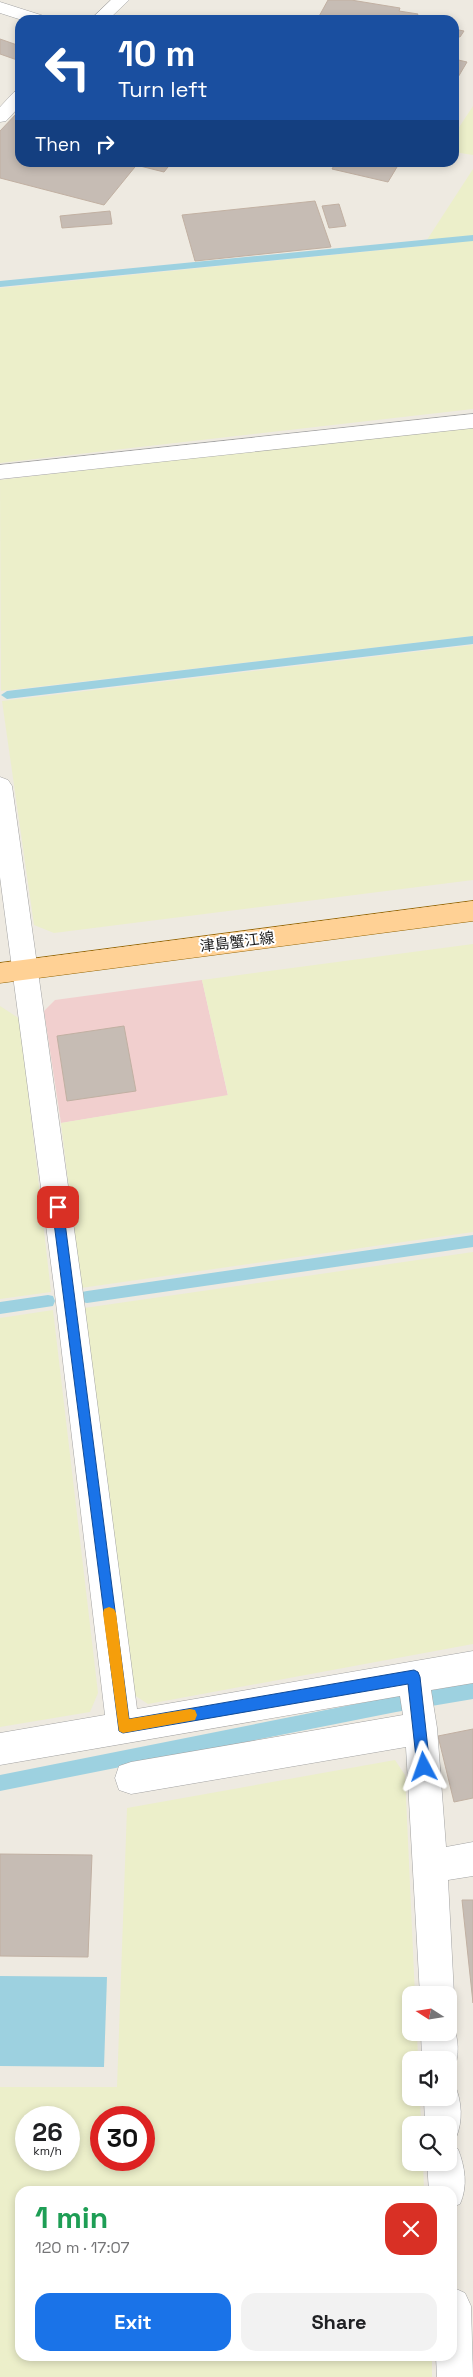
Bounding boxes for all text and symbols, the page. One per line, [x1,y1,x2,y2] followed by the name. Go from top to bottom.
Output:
[118,32,195,76] text: 10 m
[35,35,100,100] icon: left
[118,75,208,103] text: Turn left
[91,130,119,158] icon: right
[35,132,81,157] text: Then
[199,928,275,956] street label: 津島蟹江線
[37,1186,79,1228] pin
[44,1193,72,1221] icon: arrive
[397,1740,449,1792] position arrow
[402,1986,458,2041] north arrow
[402,1986,457,2171] map controls
[402,2051,457,2106] button: sound
[90,2106,155,2171] speed limit sign: 30
[32,2116,63,2148] text: 26
[402,2116,457,2171] button: search
[33,2143,62,2159] text: km/h
[35,2198,108,2237] text: 1 min
[385,2203,437,2255] button: close
[35,2237,129,2258] text: 120 m · 17:07
[35,2293,231,2351] button: Exit
[241,2293,437,2351] button: Share

